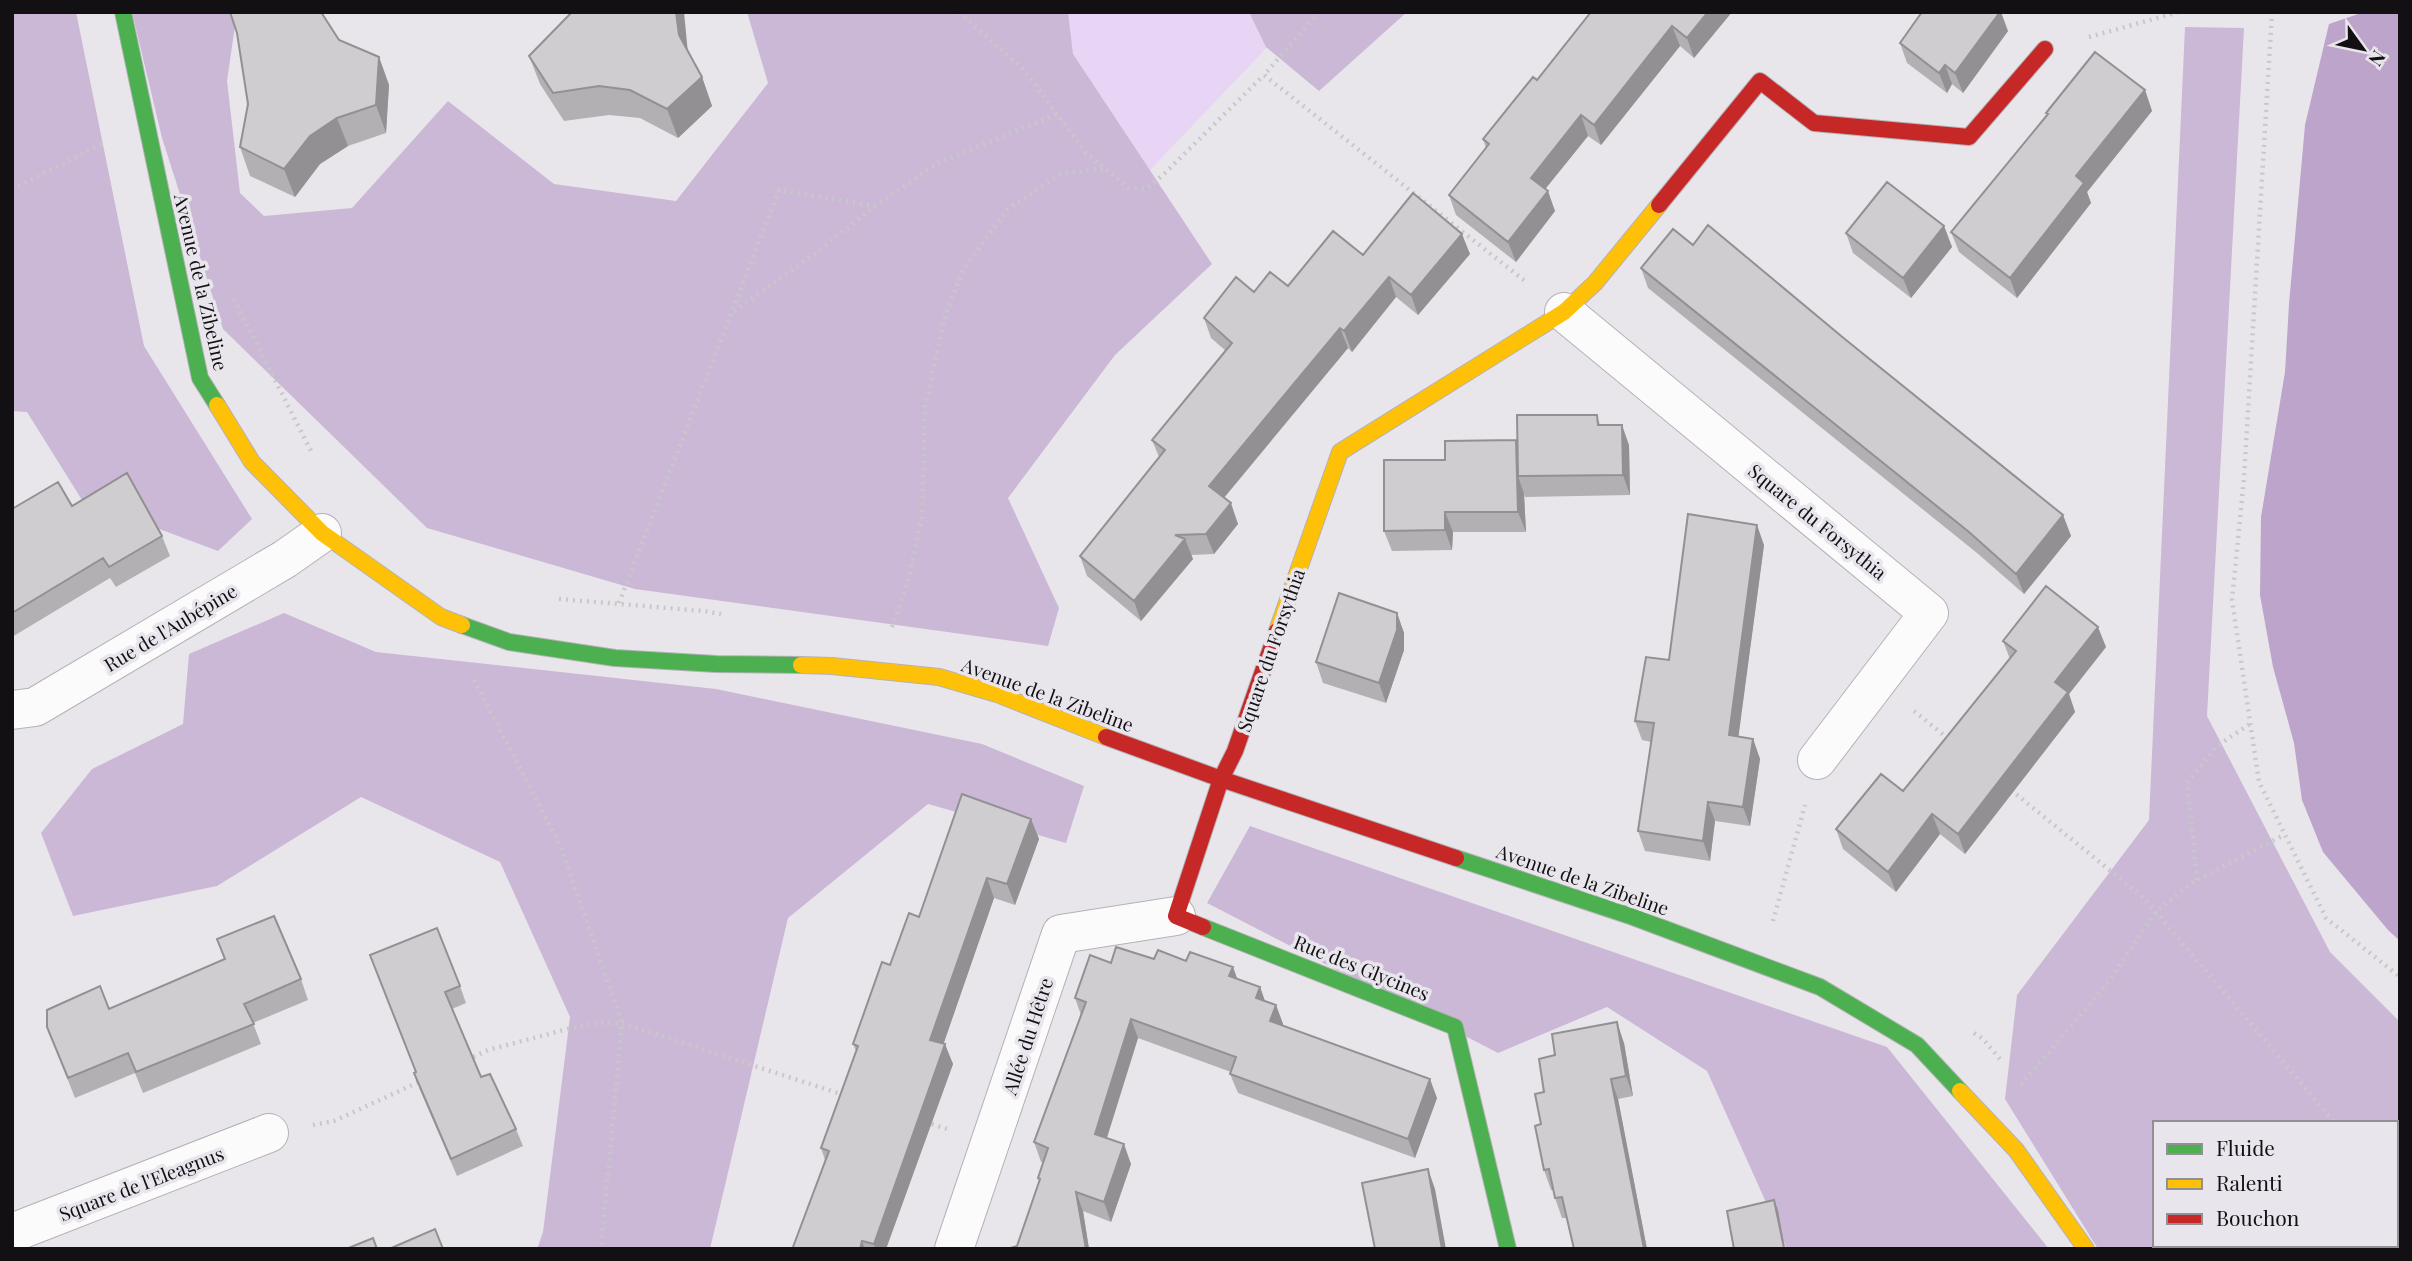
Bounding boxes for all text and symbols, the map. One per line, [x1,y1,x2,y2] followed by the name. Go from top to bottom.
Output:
[2328,14,2398,84] north arrow
[2363,46,2393,72] text: N
[169,190,235,373] street label: Avenue de la Zibeline
[1743,457,1893,585] street label: Square du Forsythia
[1230,564,1310,735] street label: Square du Forsythia
[99,577,241,677] street label: Rue de l'Aubépine
[958,651,1137,737] street label: Avenue de la Zibeline
[1492,837,1673,921] street label: Avenue de la Zibeline
[1290,928,1434,1006] street label: Rue des Glycines
[996,974,1058,1099] street label: Allée du Hêtre
[2153,1121,2398,1247] legend
[2216,1133,2275,1161] text: Fluide
[55,1140,227,1226] street label: Square de l'Eleagnus
[2216,1168,2283,1196] text: Ralenti
[2216,1203,2300,1231] text: Bouchon

